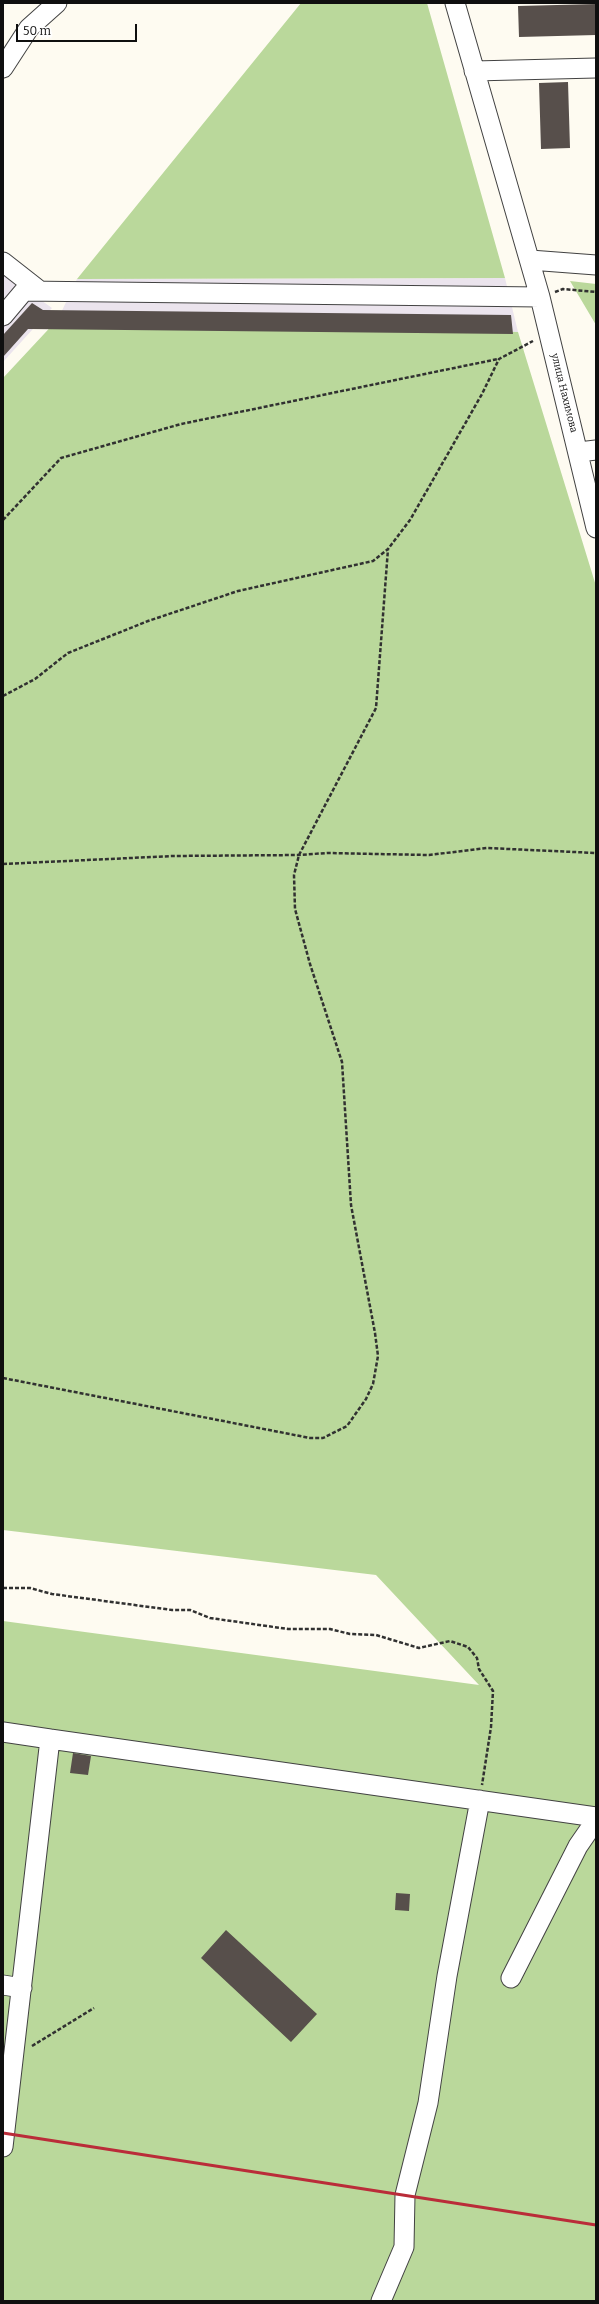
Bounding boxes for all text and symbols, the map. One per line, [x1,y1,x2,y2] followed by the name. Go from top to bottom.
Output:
[18,16,139,42] scale bar
[23,24,51,38] text: 50 m
[548,352,580,434] street label: улица Нахимова

